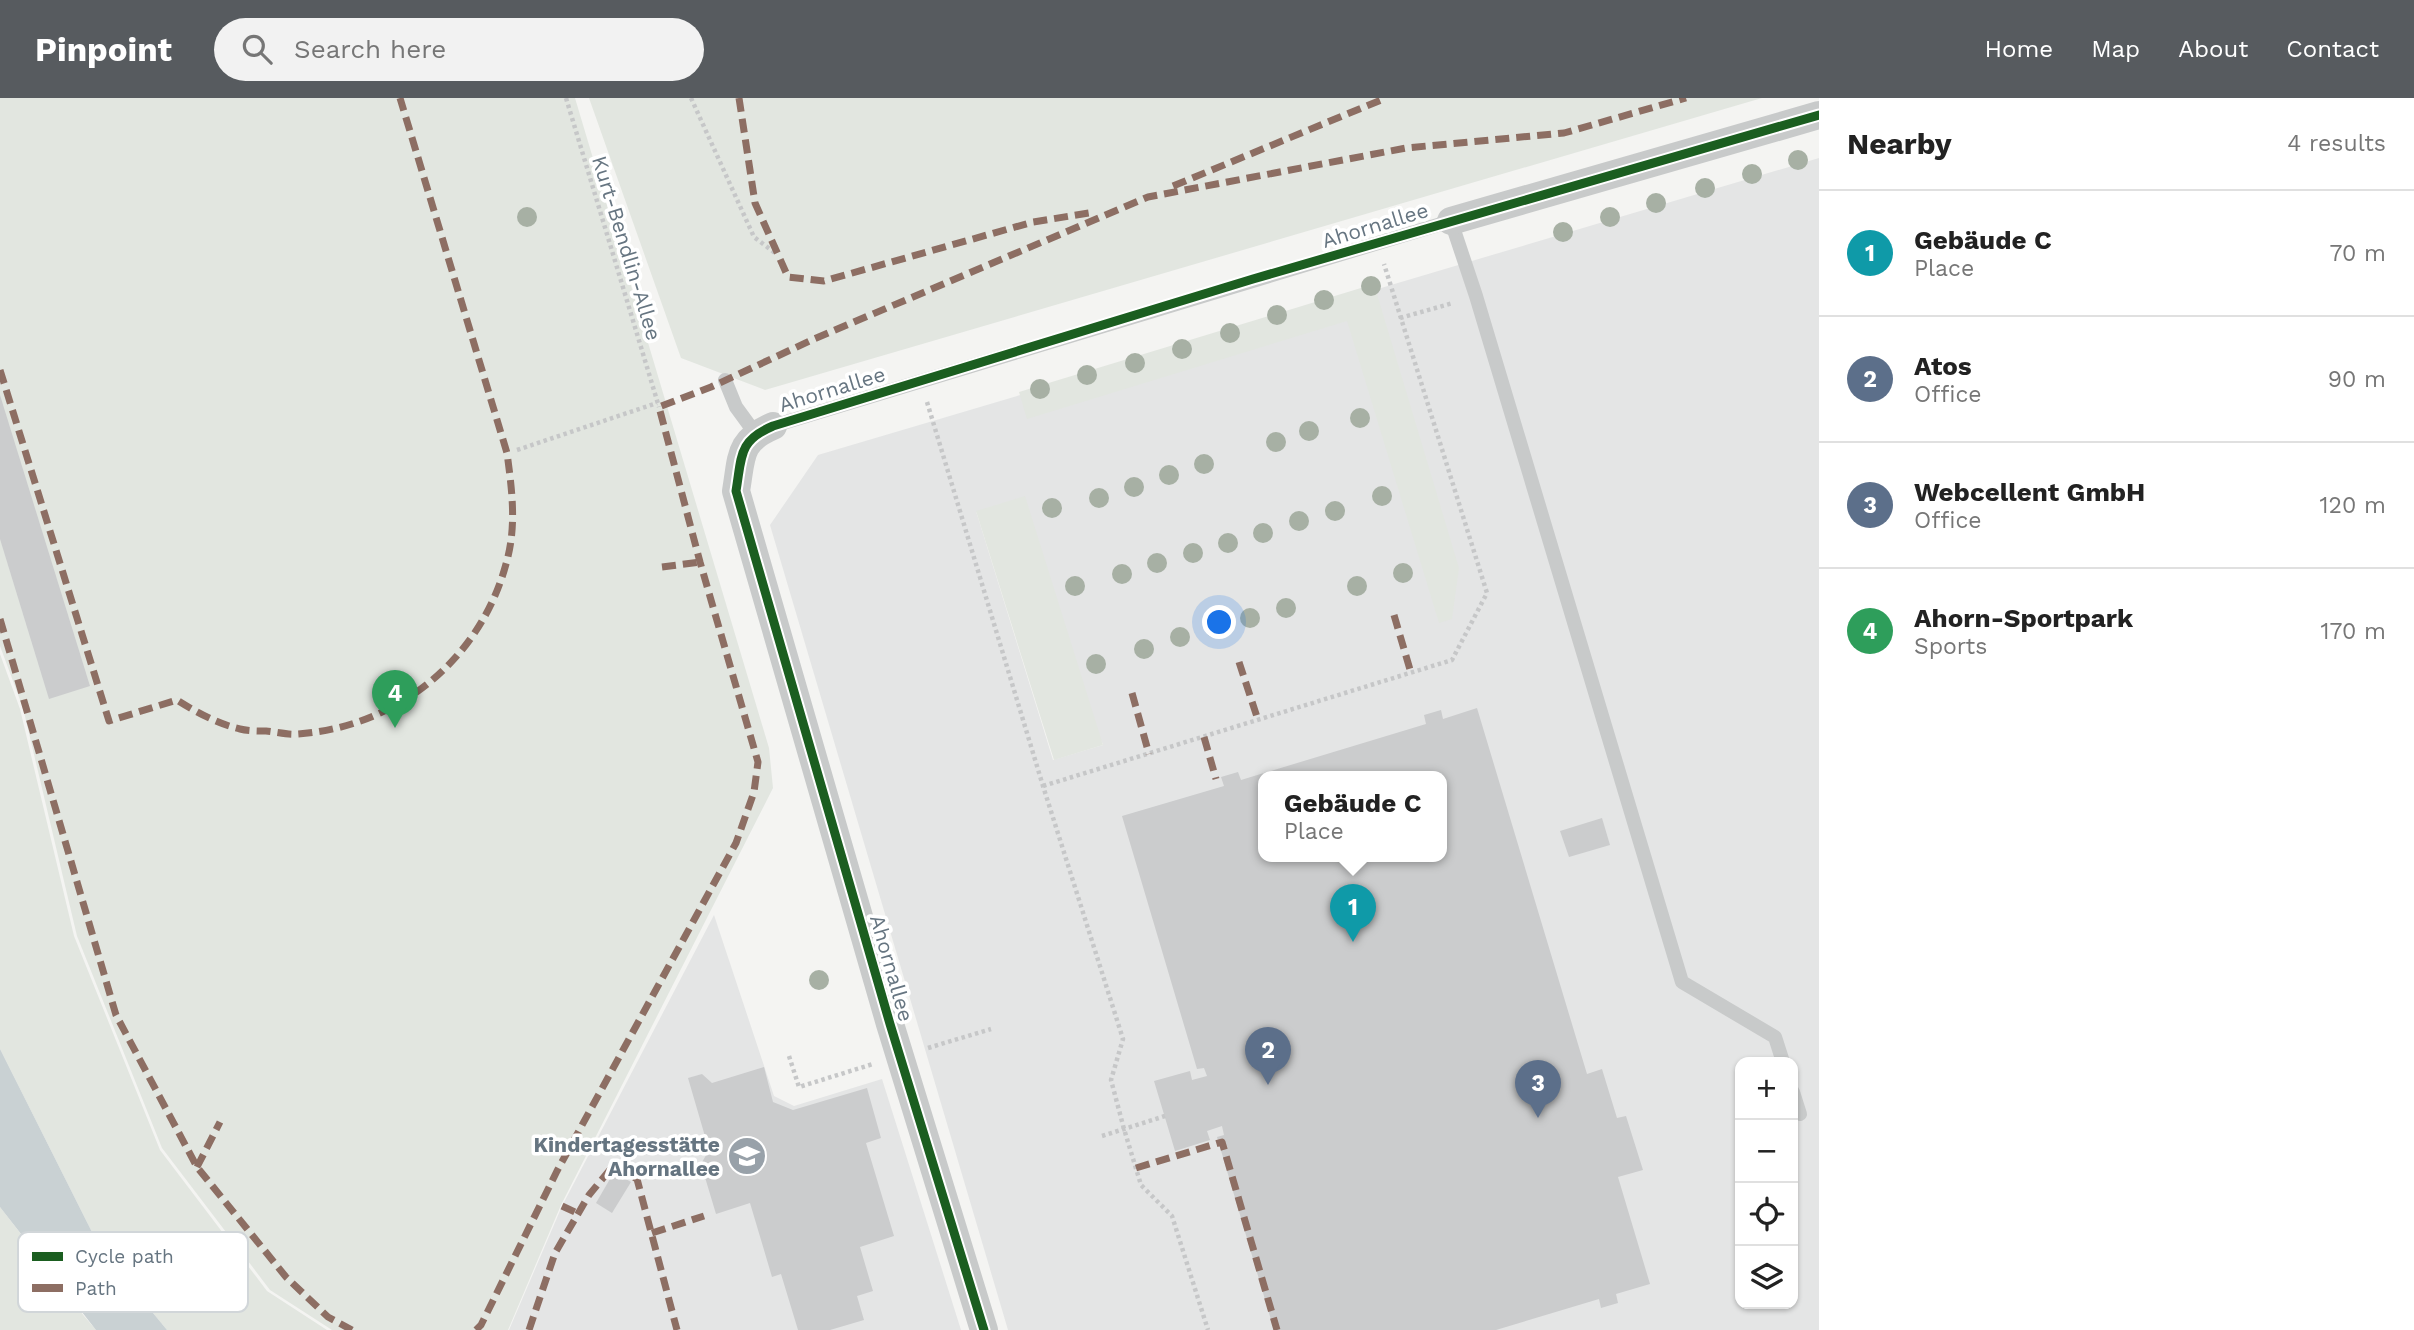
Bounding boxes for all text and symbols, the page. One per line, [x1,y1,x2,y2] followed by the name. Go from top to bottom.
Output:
[214,18,704,81] search box
[35,30,172,69] text: Pinpoint
[238,30,276,68] icon: search
[294,34,446,64] text: Search here
[1985,35,2053,63] text: Home
[2091,35,2140,63] text: Map
[2178,35,2248,63] text: About
[2286,35,2379,63] text: Contact
[1847,126,1952,161] text: Nearby
[2287,130,2386,157] text: 4 results
[587,153,667,343] street label: Kurt-Bendlin-Allee
[1319,197,1431,253] street label: Ahornallee
[1914,225,2052,255] text: Gebäude C
[1865,240,1875,267] text: 1
[2329,240,2386,267] text: 70 m
[1914,255,1974,282] text: Place
[1914,351,1972,381] text: Atos
[776,361,888,417] street label: Ahornallee
[1863,366,1877,393] text: 2
[2328,366,2386,393] text: 90 m
[1914,381,1982,408] text: Office
[1914,477,2145,507] text: Webcellent GmbH
[1863,492,1877,519] text: 3
[2320,492,2386,519] text: 120 m
[1914,507,1982,534] text: Office
[1914,603,2133,633] text: Ahorn-Sportpark
[1202,605,1236,639] your location
[1863,618,1877,645] text: 4
[2321,618,2386,645] text: 170 m
[1914,633,1987,660] text: Sports
[372,670,418,728] pin: 4
[1258,771,1447,862] popup
[1284,788,1421,818] text: Gebäude C
[1284,818,1344,845] text: Place
[1330,884,1376,942] pin: 1
[865,912,919,1024] street label: Ahornallee
[1245,1027,1291,1085] pin: 2
[1735,1057,1798,1309] map controls
[1735,1057,1798,1120] button: +
[1515,1060,1561,1118] pin: 3
[1735,1120,1798,1183] button: −
[533,1132,720,1181] place label: Kindertagesstätte Ahornallee
[726,1135,768,1177] school or university icon: Kindertagesstätte Ahornallee
[1735,1183,1798,1246] button: locate
[18,1232,248,1312] legend
[75,1245,174,1268] text: Cycle path
[1735,1246,1798,1309] button: layers
[75,1277,117,1300] text: Path

